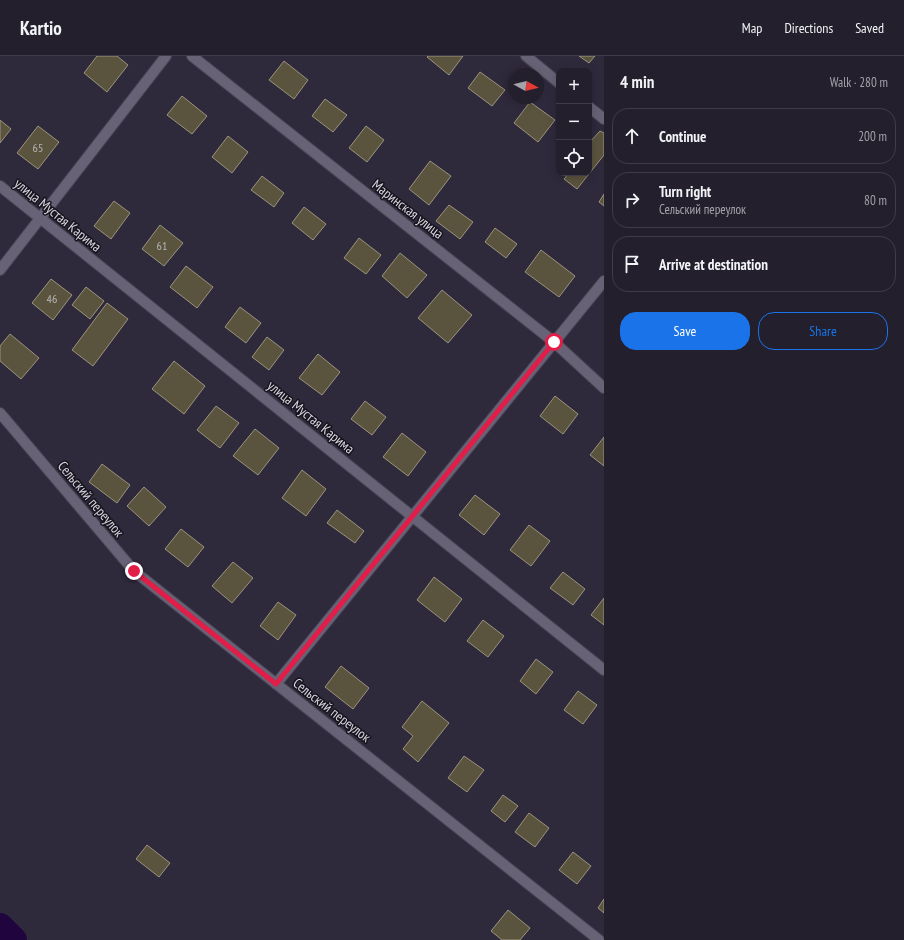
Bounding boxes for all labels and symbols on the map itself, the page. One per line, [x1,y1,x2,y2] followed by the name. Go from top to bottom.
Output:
[508,68,544,104] north arrow
[33,140,43,155] house number: 65
[11,174,105,256] street label: улица Мустая Карима
[369,175,447,243] street label: Маринская улица
[157,238,167,253] house number: 61
[47,291,57,306] house number: 46
[545,333,563,351] route start
[264,376,358,458] street label: улица Мустая Карима
[54,457,128,541] street label: Сельский переулок
[125,562,143,580] route end
[289,674,375,746] street label: Сельский переулок

